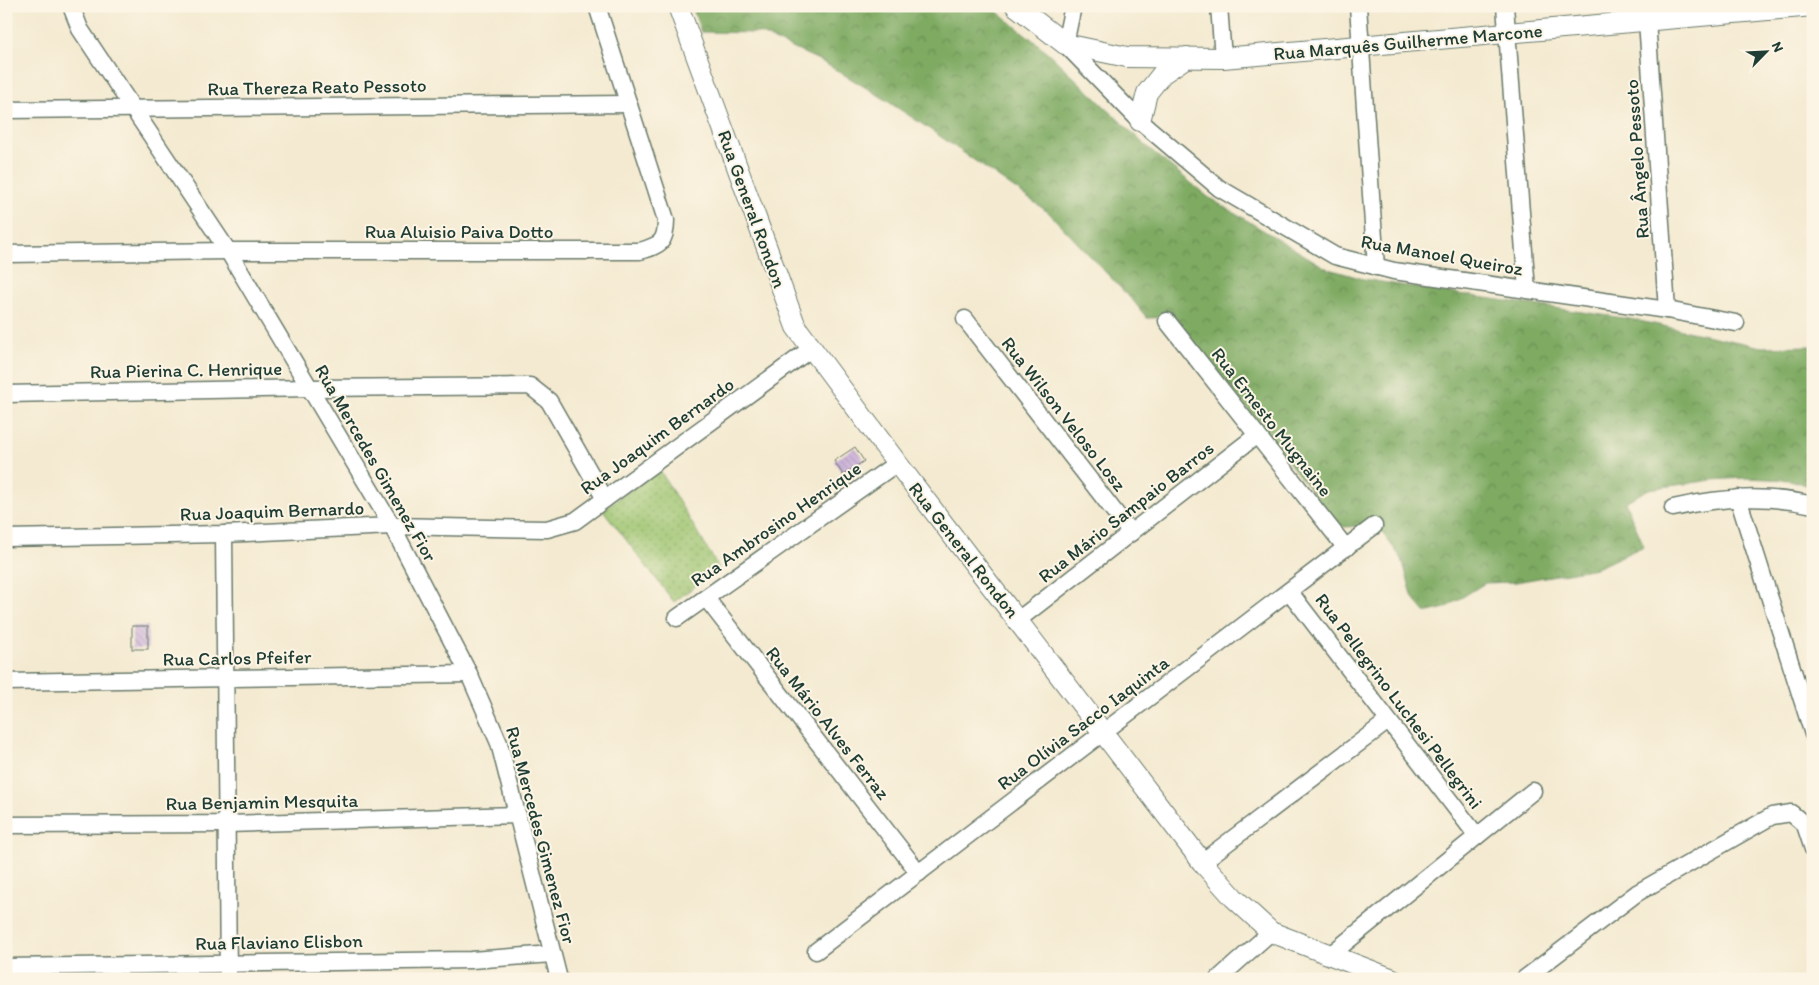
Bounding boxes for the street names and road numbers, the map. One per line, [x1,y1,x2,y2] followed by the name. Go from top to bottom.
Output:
[1272,19,1544,65] street label: Rua Marquês Guilherme Marcone
[207,74,427,100] street label: Rua Thereza Reato Pessoto
[1620,78,1654,240] street label: Rua Ângelo Pessoto
[713,127,791,291] street label: Rua General Rondon
[365,220,553,243] street label: Rua Aluisio Paiva Dotto
[1359,229,1525,281] street label: Rua Manoel Queiroz
[997,332,1132,496] street label: Rua Wilson Veloso Losz
[1207,343,1337,501] street label: Rua Ernesto Mugnaine
[90,357,282,383] street label: Rua Pierina C. Henrique
[310,360,442,567] street label: Rua Mercedes Gimenez Fior
[576,372,738,500] street label: Rua Joaquim Bernardo
[1034,436,1218,588] street label: Rua Mário Sampaio Barros
[686,456,866,592] street label: Rua Ambrosino Henrique
[904,477,1024,623] street label: Rua General Rondon
[179,496,365,526] street label: Rua Joaquim Bernardo
[1310,589,1488,813] street label: Rua Pellegrino Luchesi Pellegrini
[761,642,895,804] street label: Rua Mário Alves Ferraz
[162,645,312,671] street label: Rua Carlos Pfeifer
[993,651,1173,795] street label: Rua Olívia Sacco Iaquinta
[501,724,581,947] street label: Rua Mercedes Gimenez Fior
[166,789,359,815] street label: Rua Benjamin Mesquita
[195,929,363,955] street label: Rua Flaviano Elisbon

